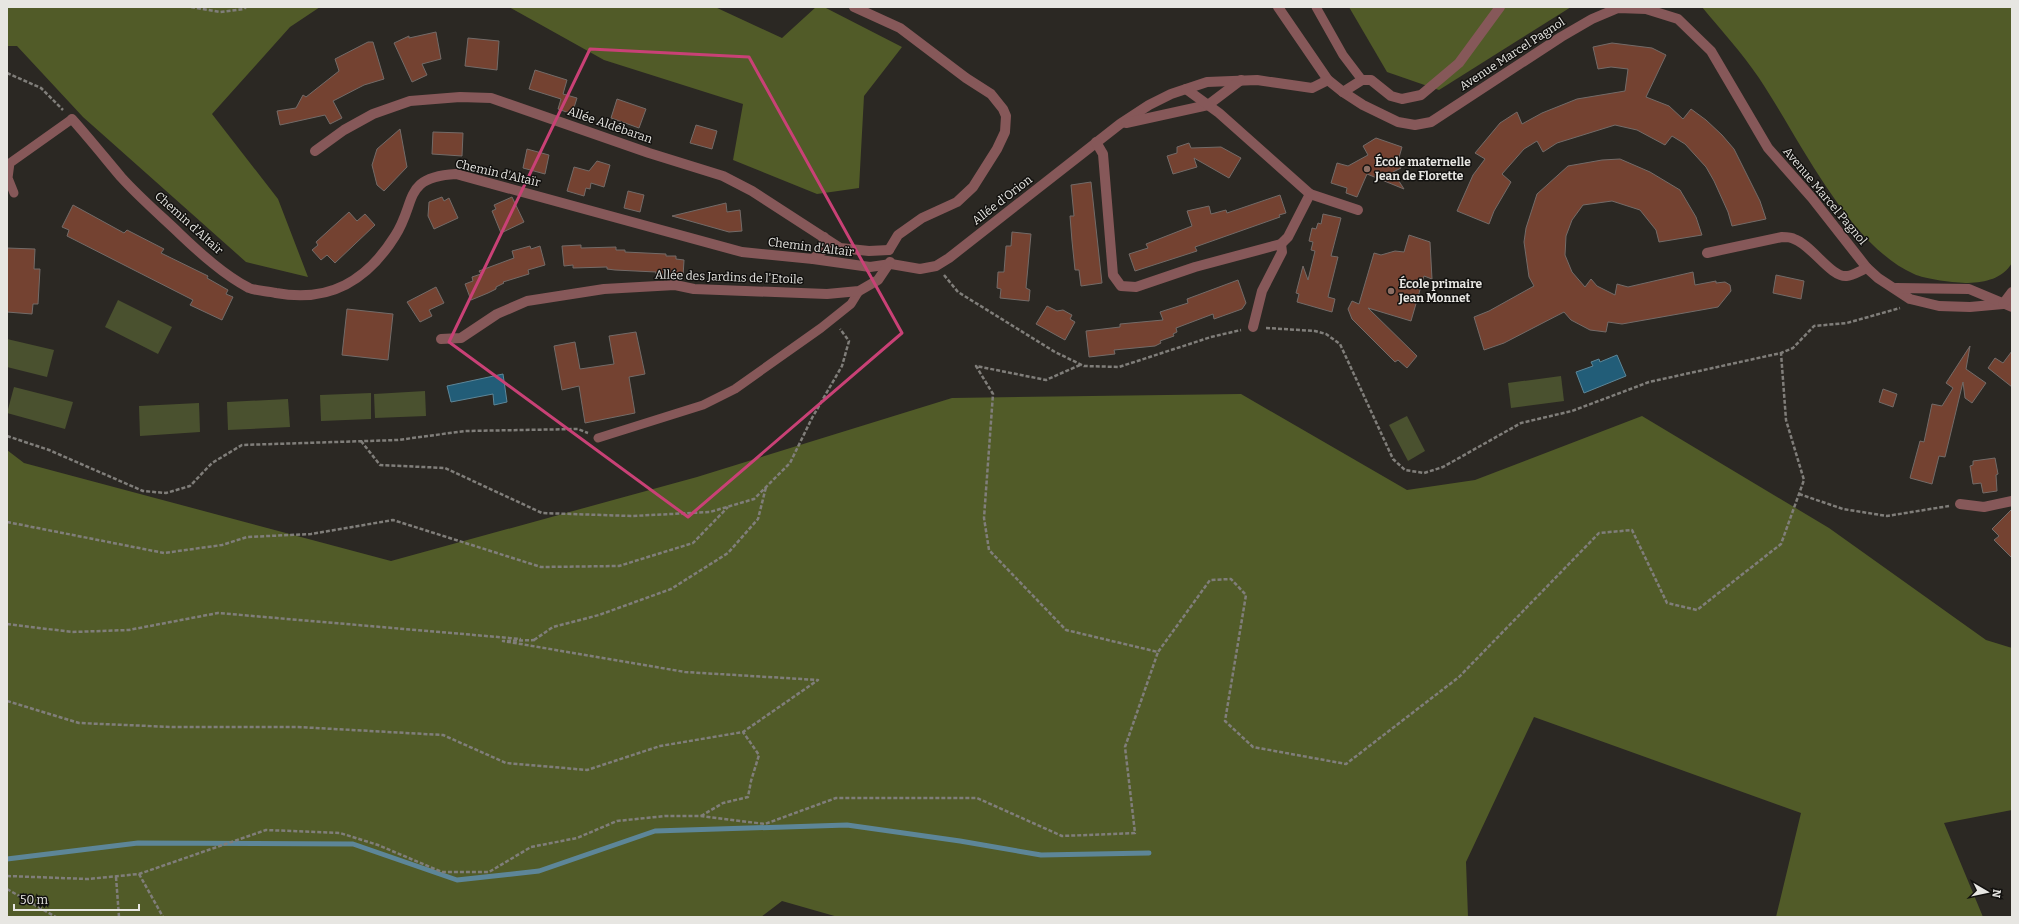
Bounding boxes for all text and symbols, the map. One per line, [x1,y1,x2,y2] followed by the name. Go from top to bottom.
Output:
[1457,14,1568,93] street label: Avenue Marcel Pagnol
[566,104,655,146] street label: Allée Aldébaran
[1780,144,1870,248] street label: Avenue Marcel Pagnol
[1374,153,1471,183] place label: École maternelle Jean de Florette
[454,156,542,190] street label: Chemin d'Altaïr
[1362,164,1372,174] marker: École maternelle Jean de Florette
[969,172,1035,228] street label: Allée d'Orion
[152,189,226,258] street label: Chemin d'Altaïr
[767,235,856,259] street label: Chemin d'Altaïr
[655,267,803,287] street label: Allée des Jardins de l'Etoile
[1398,275,1483,305] place label: École primaire Jean Monnet
[1386,286,1396,296] marker: École primaire Jean Monnet
[1967,872,2007,912] north arrow
[14,886,139,912] scale bar
[1989,888,2003,899] text: N
[20,893,49,907] text: 50 m

